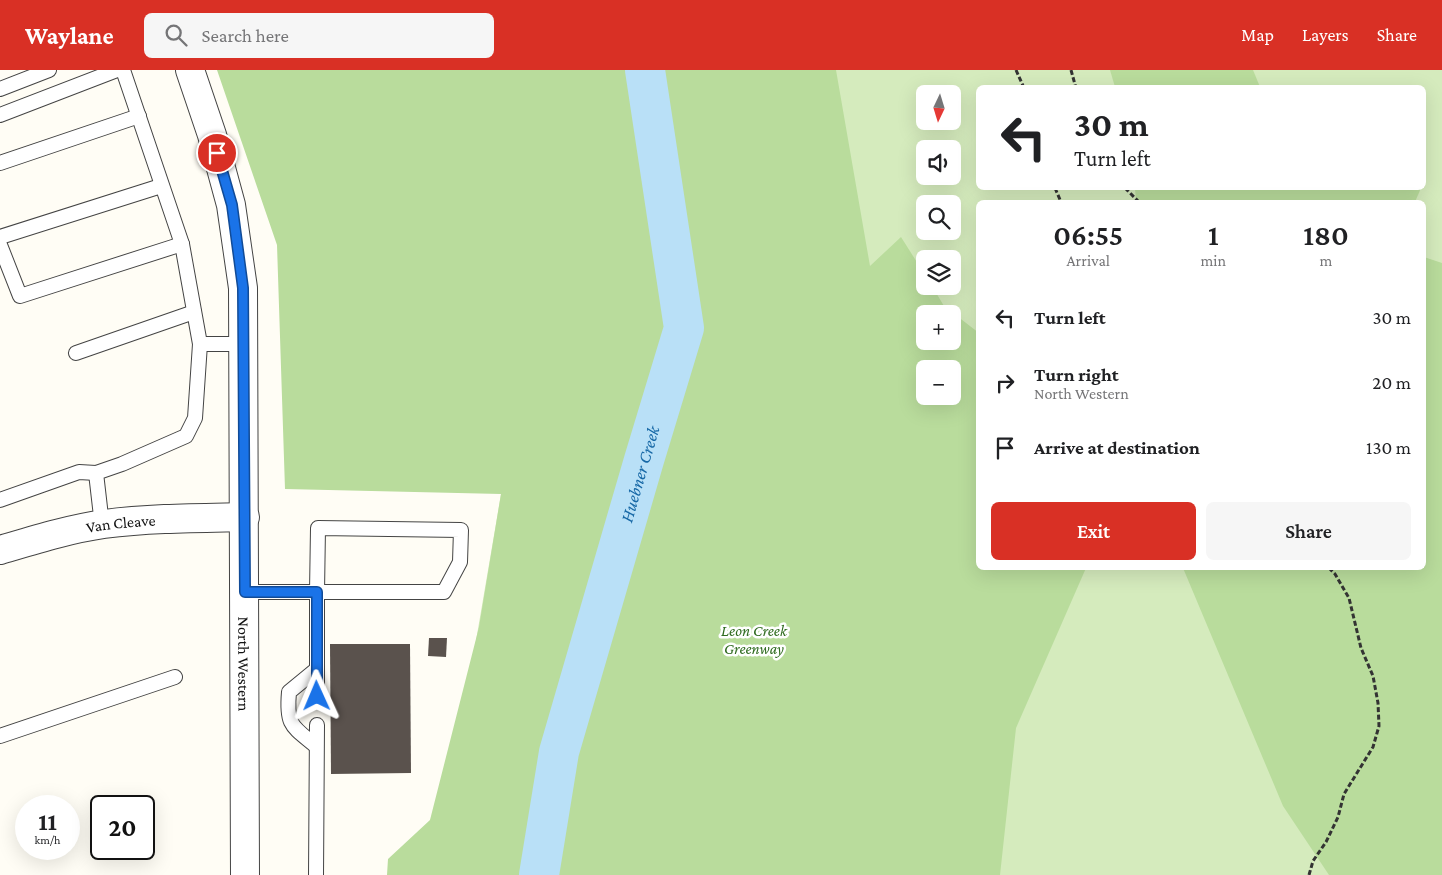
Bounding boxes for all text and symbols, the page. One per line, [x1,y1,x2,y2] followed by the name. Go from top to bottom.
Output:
[144,13,494,58] search box
[162,21,190,49] icon: search
[25,22,114,49] text: Waylane
[202,25,289,46] text: Search here
[1241,25,1274,45] text: Map
[1302,25,1349,45] text: Layers
[1377,25,1417,45] text: Share
[916,85,961,130] north arrow
[916,85,961,405] map controls
[991,105,1056,170] icon: left
[1074,105,1149,144] text: 30 m
[196,132,238,174] pin
[203,139,231,167] icon: arrive
[916,140,961,185] button: sound
[1074,146,1151,171] text: Turn left
[916,195,961,240] button: search
[1053,218,1123,251] text: 06:55
[1208,218,1219,251] text: 1
[1303,218,1349,251] text: 180
[916,250,961,295] button: layers
[1066,252,1110,269] text: Arrival
[1200,252,1226,269] text: min
[1320,252,1332,269] text: m
[991,304,1019,332] icon: left
[916,305,961,350] button: +
[1034,307,1106,328] text: Turn left
[1372,307,1411,328] text: 30 m
[916,360,961,405] button: −
[1034,364,1119,385] text: Turn right
[991,369,1019,397] icon: right
[1372,372,1411,393] text: 20 m
[1034,385,1129,402] text: North Western
[616,423,664,525] water label: Huebner Creek
[991,434,1019,462] icon: arrive
[1034,437,1200,458] text: Arrive at destination
[1366,437,1411,458] text: 130 m
[991,502,1196,560] button: Exit
[1206,502,1411,560] button: Share
[85,511,156,535] street label: Van Cleave
[236,617,253,712] street label: North Western
[721,622,788,658] park label: Leon Creek Greenway
[290,669,342,721] position arrow
[90,795,155,860] speed limit sign: 20
[38,808,57,835] text: 11
[35,833,60,847] text: km/h

